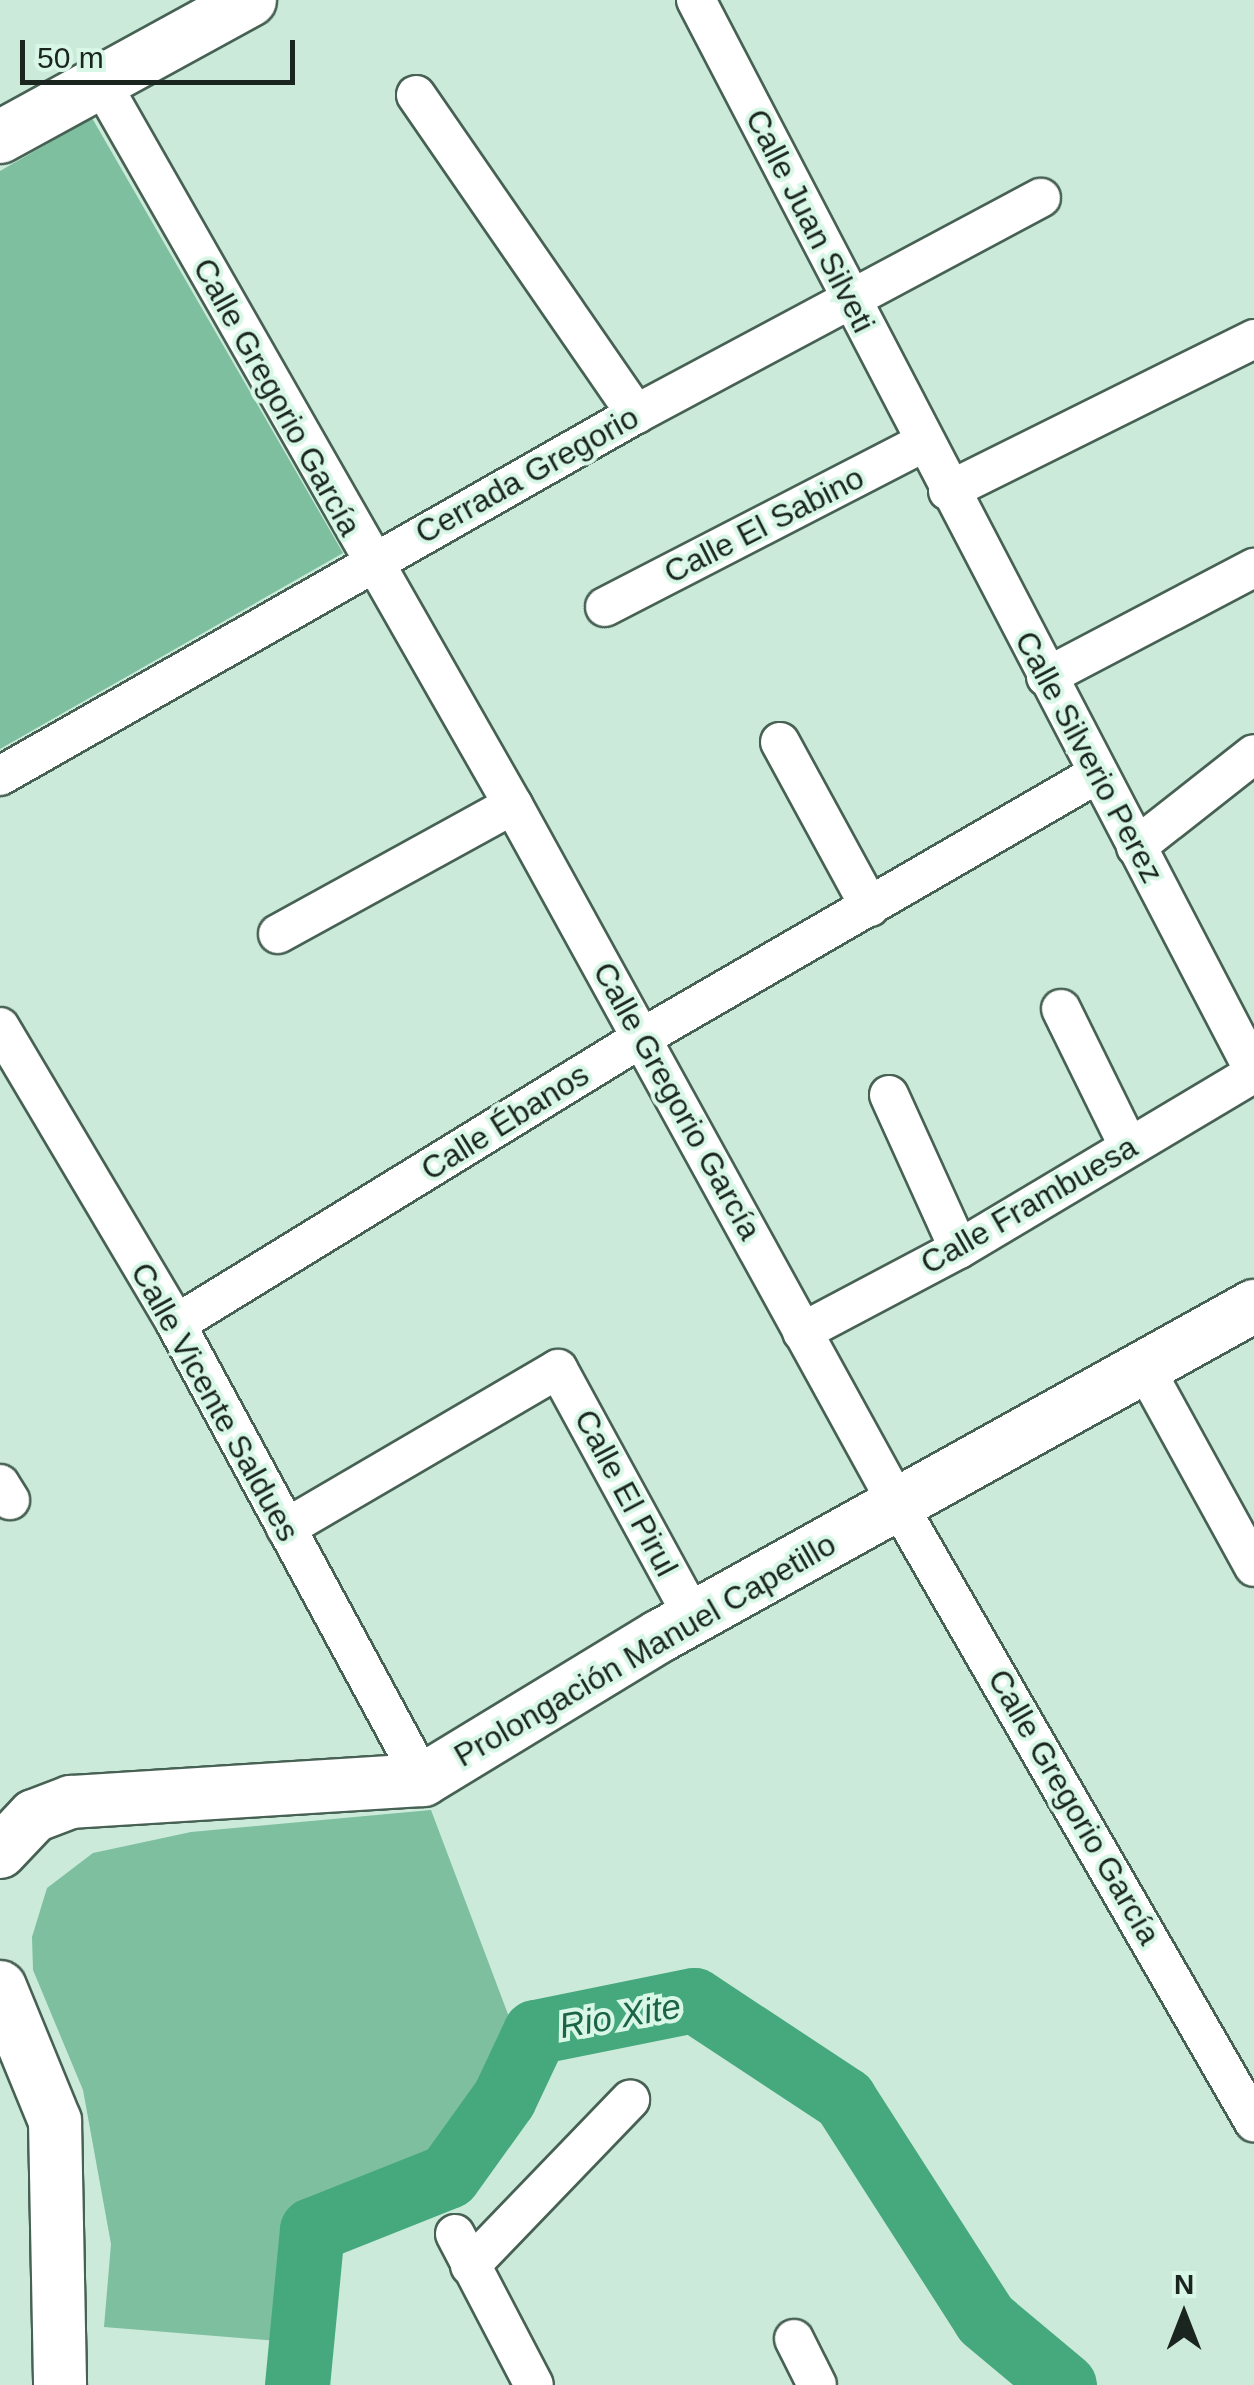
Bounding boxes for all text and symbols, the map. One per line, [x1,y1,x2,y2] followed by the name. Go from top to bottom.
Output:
[25,20,300,82] scale bar
[37,41,104,74] text: 50 m
[737,103,883,339] street label: Calle Juan Silveti
[185,252,369,542] street label: Calle Gregorio García
[409,398,645,552] street label: Cerrada Gregorio
[658,458,870,592] street label: Calle El Sabino
[1007,625,1171,889] street label: Calle Silverio Perez
[585,956,769,1246] street label: Calle Gregorio García
[414,1055,596,1189] street label: Calle Ébanos
[914,1127,1144,1283] street label: Calle Frambuesa
[122,1256,308,1548] street label: Calle Vicente Saldues
[566,1403,686,1583] street label: Calle El Pirul
[447,1525,843,1775] street label: Prolongación Manuel Capetillo
[980,1663,1168,1951] street label: Calle Gregorio García
[556,1985,684,2047] water label: Rio Xite
[1134,2265,1234,2365] north arrow
[1174,2269,1194,2300] text: N

